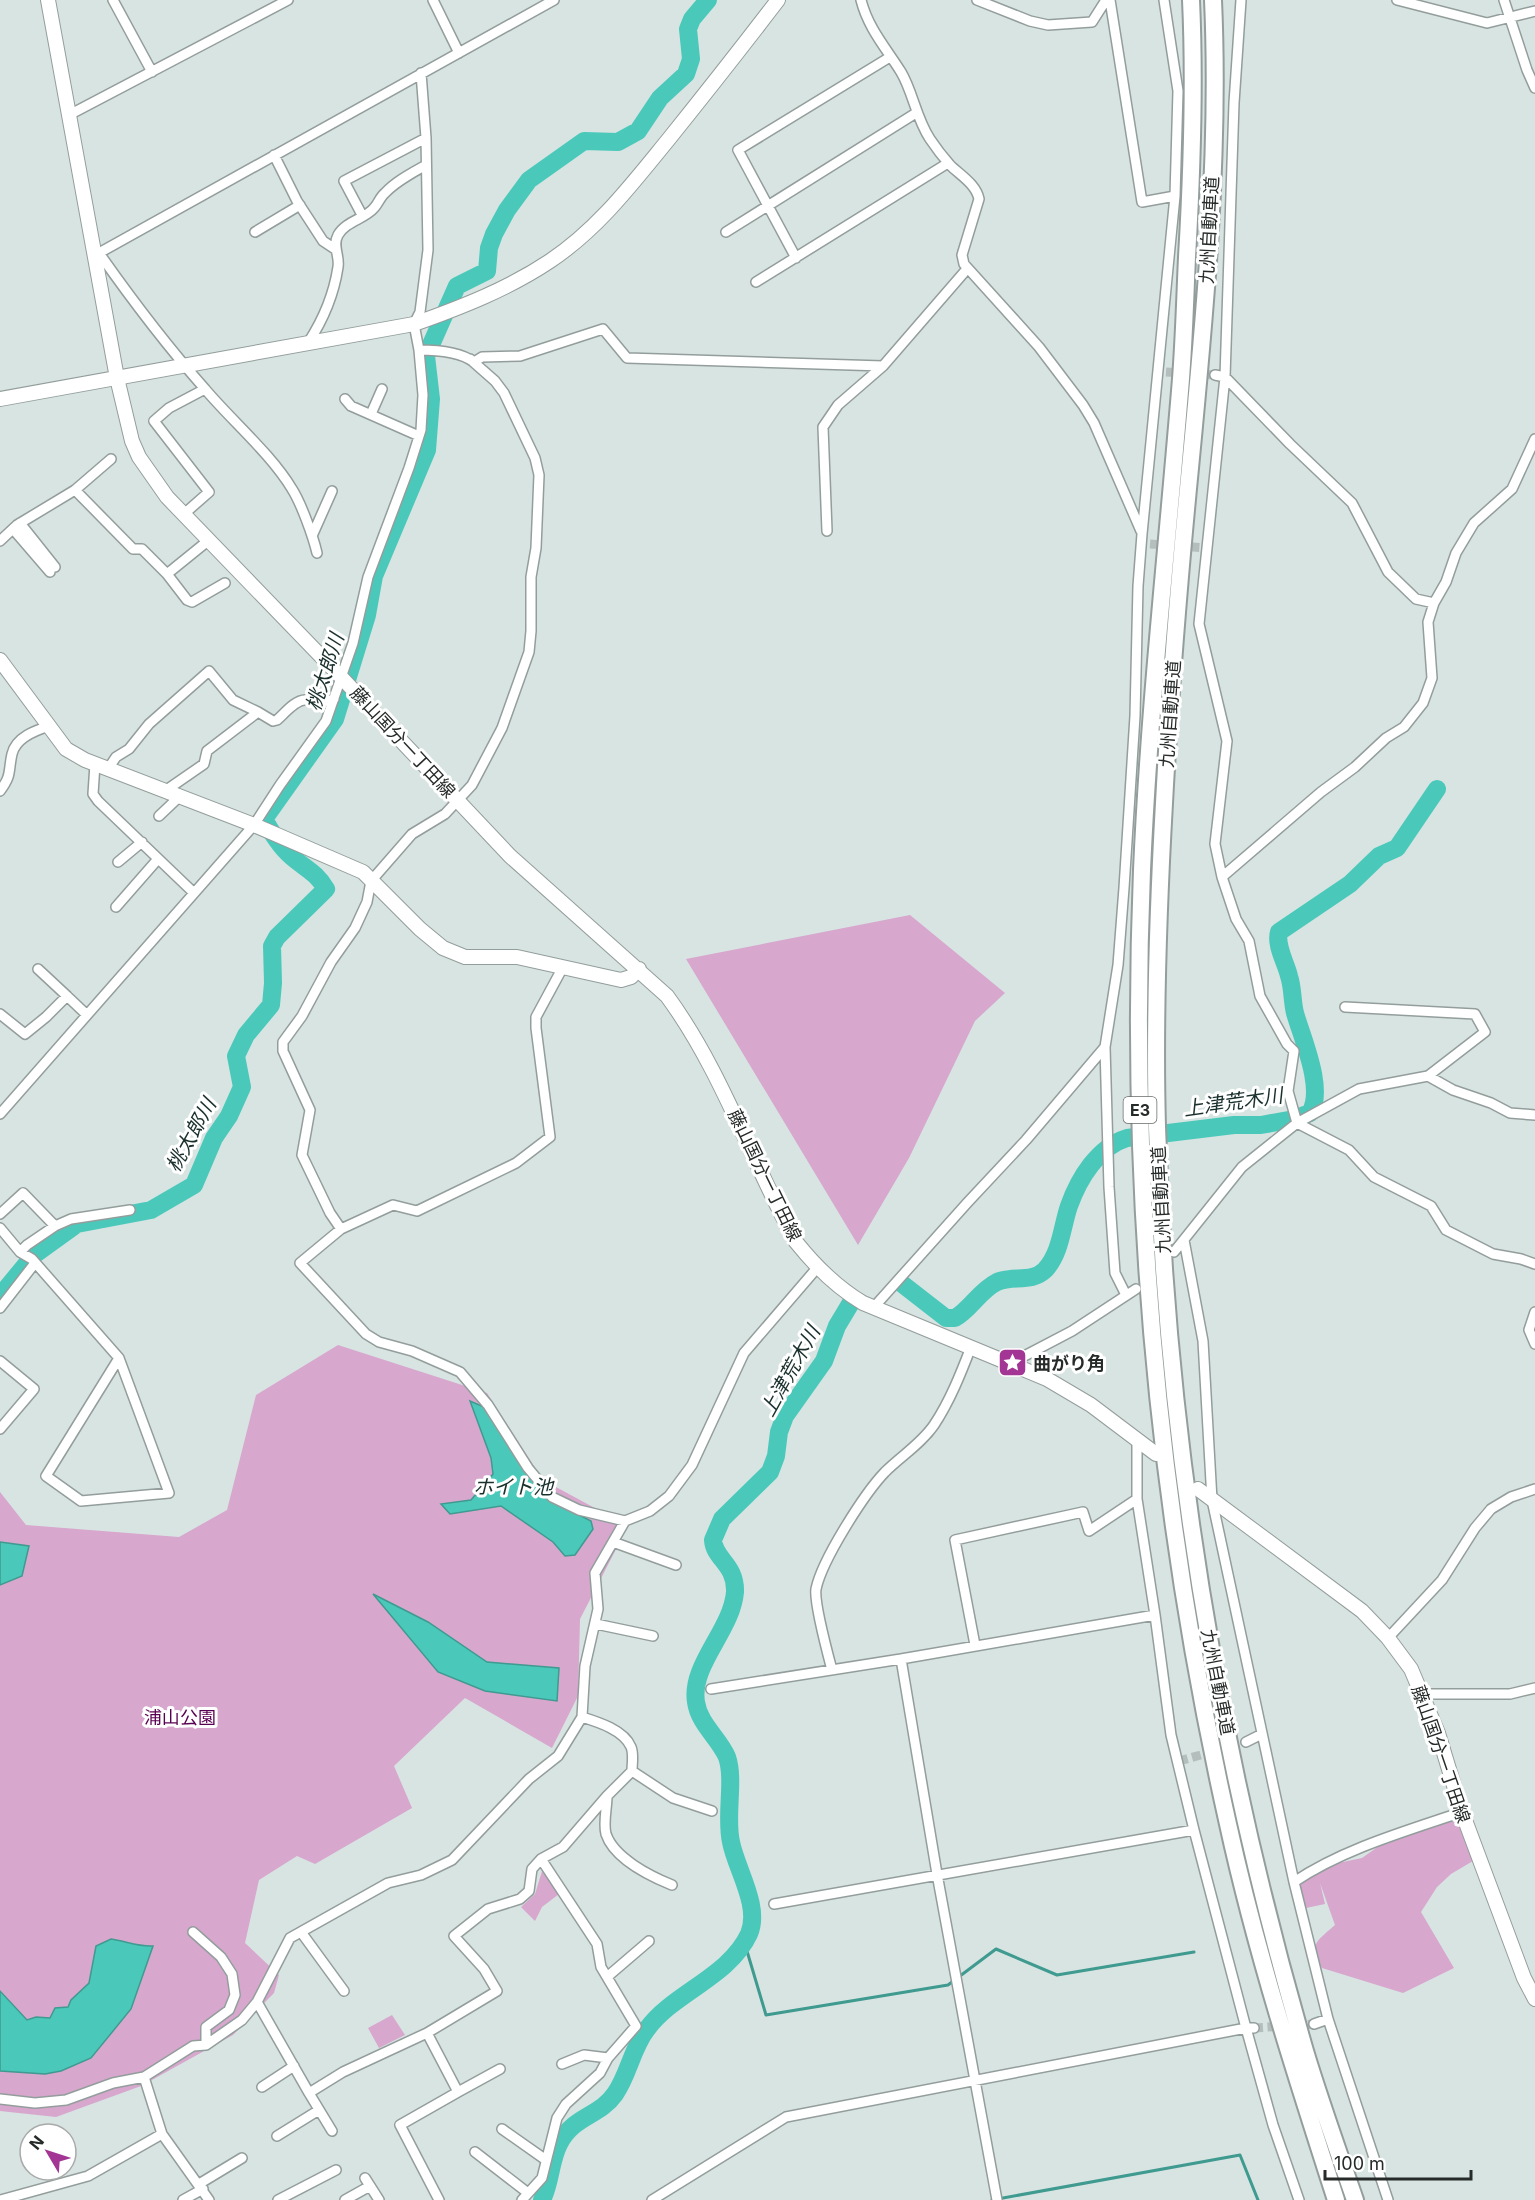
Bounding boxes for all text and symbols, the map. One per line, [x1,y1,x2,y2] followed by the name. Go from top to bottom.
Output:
[1196,176,1222,284] street label: 九州自動車道
[301,628,349,714] water label: 桃太郎川
[1156,659,1184,769] street label: 九州自動車道
[346,682,460,802] street label: 藤山国分一丁田線
[1182,1083,1286,1121] water label: 上津荒木川
[161,1092,222,1176] water label: 桃太郎川
[1124,1097,1156,1123] road number: E3
[724,1106,806,1244] street label: 藤山国分一丁田線
[1148,1146,1174,1254] street label: 九州自動車道
[755,1320,826,1421] water label: 上津荒木川
[996,1347,1028,1379] place icon: 曲がり角
[1033,1353,1105,1374] place label: 曲がり角
[473,1475,555,1499] water label: ホイト池
[1197,1627,1239,1737] street label: 九州自動車道
[1408,1683,1474,1825] street label: 藤山国分一丁田線
[144,1707,216,1728] park label: 浦山公園
[18,2122,78,2182] north arrow
[25,2132,48,2154] text: N
[1325,2143,1470,2181] scale bar
[1334,2153,1385,2174] text: 100 m

